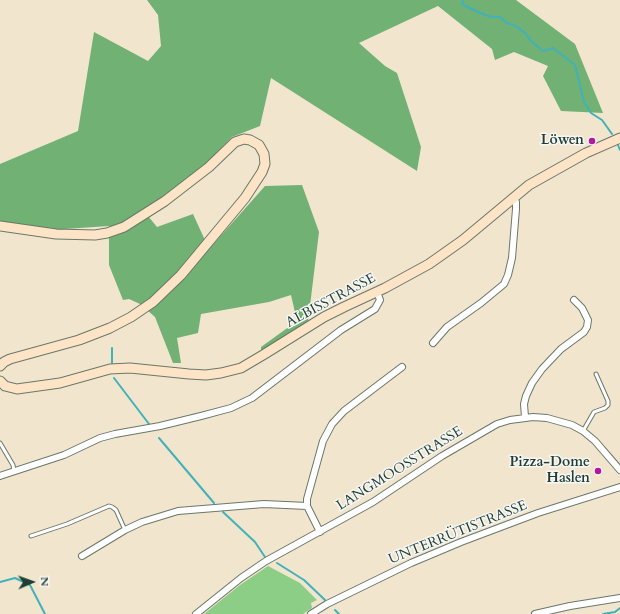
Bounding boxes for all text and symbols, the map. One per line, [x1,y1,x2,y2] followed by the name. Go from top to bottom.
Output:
[541,133,584,149] place label: Löwen
[587,136,597,146] marker: Löwen
[283,270,379,332] street label: ALBISSTRASSE
[334,423,466,515] street label: LANGMOOSSTRASSE
[509,455,590,488] place label: Pizza-Dome Haslen
[593,466,603,476] marker: Pizza-Dome Haslen
[386,498,530,568] street label: UNTERRÜTISTRASSE
[12,562,52,602] north arrow
[37,577,52,587] text: N

